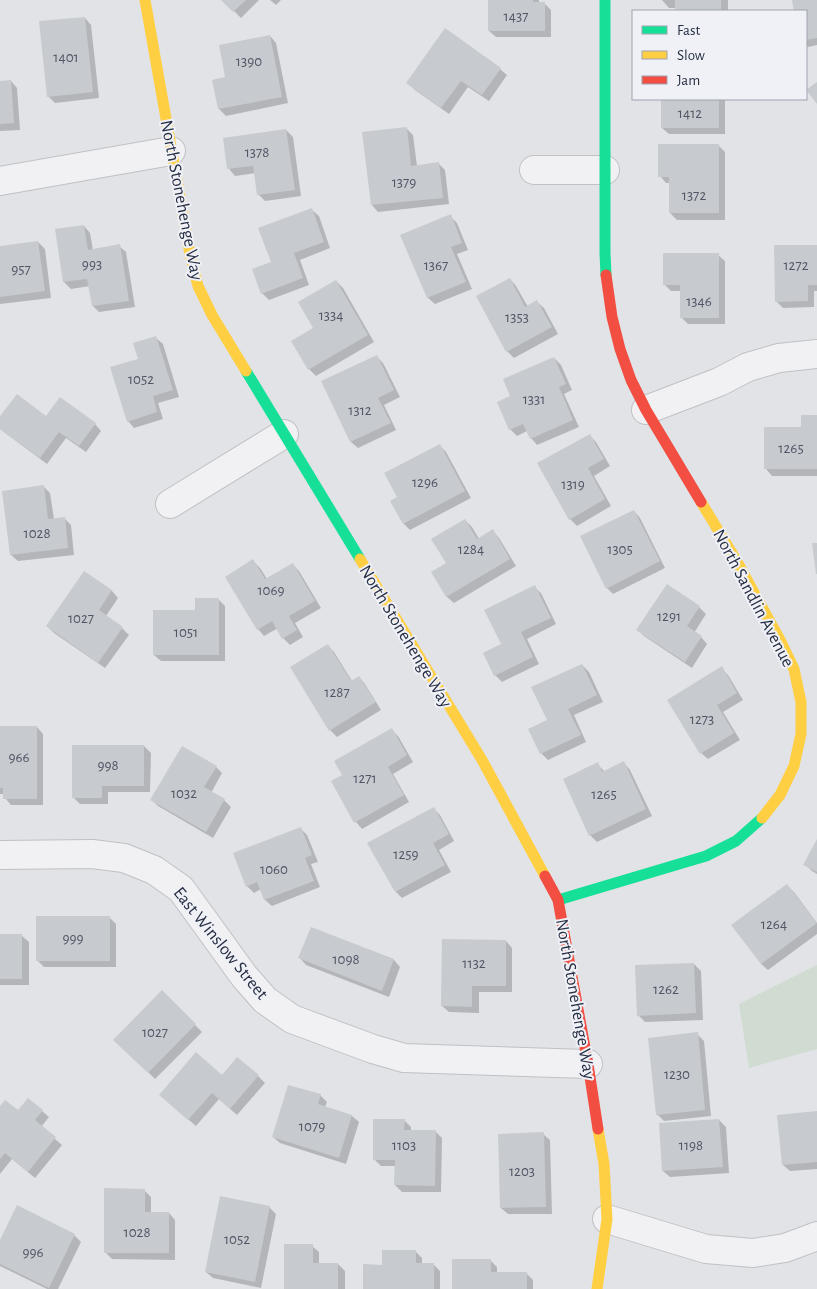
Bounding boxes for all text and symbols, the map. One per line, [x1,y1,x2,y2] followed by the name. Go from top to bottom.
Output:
[504,9,528,24] house number: 1437
[632,10,807,100] legend
[677,23,701,38] text: Fast
[677,48,705,63] text: Slow
[53,50,79,65] house number: 1401
[236,54,262,69] house number: 1390
[677,73,700,88] text: Jam
[678,106,702,121] house number: 1412
[157,119,205,282] street label: North Stonehenge Way
[245,145,269,160] house number: 1378
[392,175,416,190] house number: 1379
[682,188,706,203] house number: 1372
[82,257,102,272] house number: 993
[424,258,448,273] house number: 1367
[783,258,809,273] house number: 1272
[11,262,31,277] house number: 957
[686,294,712,309] house number: 1346
[319,308,343,323] house number: 1334
[505,310,529,325] house number: 1353
[128,372,154,387] house number: 1052
[523,392,545,407] house number: 1331
[348,403,372,418] house number: 1312
[778,441,804,456] house number: 1265
[412,475,438,490] house number: 1296
[561,477,585,492] house number: 1319
[23,526,51,541] house number: 1028
[709,527,797,670] street label: North Sandlin Avenue
[458,542,484,557] house number: 1284
[607,542,633,557] house number: 1305
[356,562,455,711] street label: North Stonehenge Way
[257,583,285,598] house number: 1069
[657,609,681,624] house number: 1291
[68,611,94,626] house number: 1027
[174,625,198,640] house number: 1051
[324,685,350,700] house number: 1287
[690,712,714,727] house number: 1273
[8,750,30,765] house number: 966
[97,758,119,773] house number: 998
[353,771,377,786] house number: 1271
[171,786,197,801] house number: 1032
[591,787,617,802] house number: 1265
[393,847,419,862] house number: 1259
[260,862,288,877] house number: 1060
[170,884,271,1003] street label: East Winslow Street
[761,917,787,932] house number: 1264
[552,918,598,1081] street label: North Stonehenge Way
[62,931,84,946] house number: 999
[332,952,360,967] house number: 1098
[462,956,486,971] house number: 1132
[653,982,679,997] house number: 1262
[142,1025,168,1040] house number: 1027
[664,1067,690,1082] house number: 1230
[299,1119,325,1134] house number: 1079
[392,1138,416,1153] house number: 1103
[679,1138,703,1153] house number: 1198
[509,1164,535,1179] house number: 1203
[123,1225,151,1240] house number: 1028
[224,1232,250,1247] house number: 1052
[22,1245,44,1260] house number: 996

